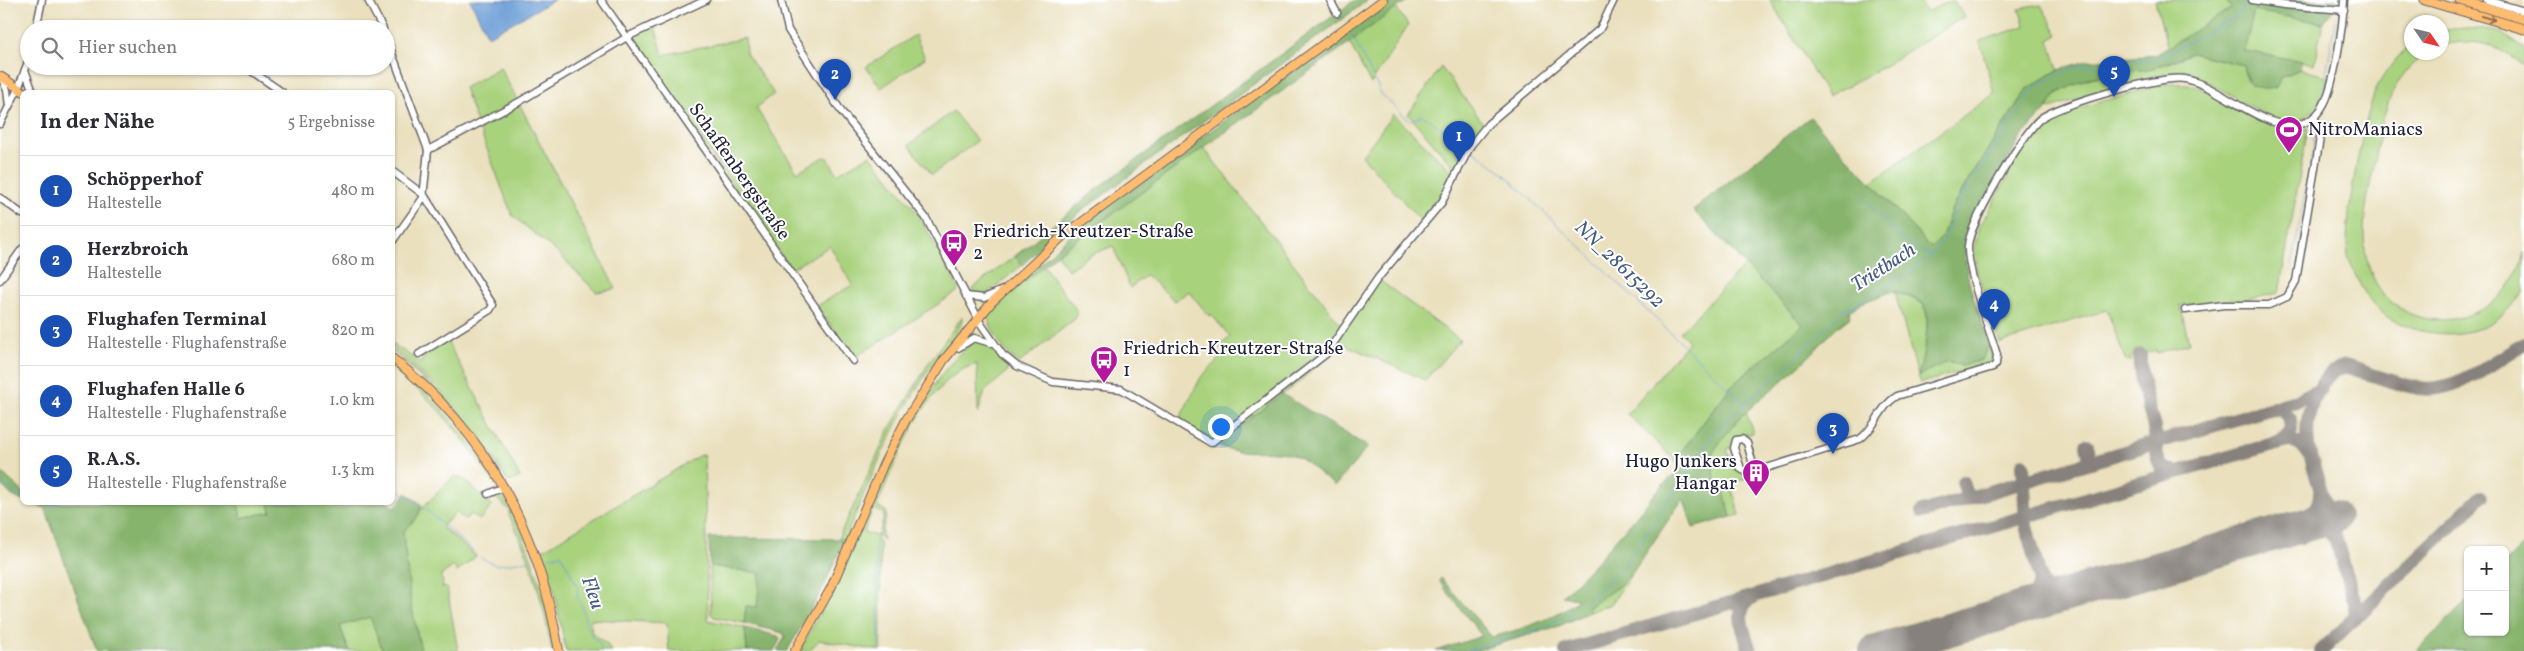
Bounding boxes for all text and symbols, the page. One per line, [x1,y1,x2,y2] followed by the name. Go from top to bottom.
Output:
[2480,14,2496,24] one-way arrow
[2404,15,2449,60] north arrow
[20,20,395,75] search box
[38,34,66,62] icon: search
[78,35,177,61] text: Hier suchen
[2098,56,2130,97] pin: 5
[819,59,851,100] pin: 2
[682,98,796,246] street label: Schaffenbergstraße
[40,108,155,137] text: In der Nähe
[288,112,375,134] text: 5 Ergebnisse
[2274,115,2304,154] sports icon: NitroManiacs
[2308,117,2423,143] place label: NitroManiacs
[1443,121,1475,162] pin: 1
[87,167,202,193] text: Schöpperhof
[53,180,59,202] text: 1
[331,180,375,202] text: 480 m
[87,193,162,215] text: Haltestelle
[1568,215,1670,315] water label: NN_28615292
[973,219,1194,267] place label: Friedrich-Kreutzer-Straße 2
[939,228,969,267] bus stop icon: Friedrich-Kreutzer-Straße 2
[87,237,189,263] text: Herzbroich
[1846,237,1922,299] water label: Trietbach
[52,250,60,272] text: 2
[332,250,375,272] text: 680 m
[87,263,162,285] text: Haltestelle
[1978,289,2010,330] pin: 4
[87,307,267,333] text: Flughafen Terminal
[52,320,60,342] text: 3
[331,320,375,342] text: 820 m
[87,333,287,355] text: Haltestelle · Flughafenstraße
[1123,336,1344,384] place label: Friedrich-Kreutzer-Straße 1
[1089,345,1119,384] bus stop icon: Friedrich-Kreutzer-Straße 1
[87,377,245,403] text: Flughafen Halle 6
[51,390,61,412] text: 4
[329,390,375,412] text: 1.0 km
[87,403,287,425] text: Haltestelle · Flughafenstraße
[1817,413,1849,454] pin: 3
[1208,414,1234,440] your location
[87,447,141,473] text: R.A.S.
[1625,449,1737,497] place label: Hugo Junkers Hangar
[1741,458,1771,497] building icon: Hugo Junkers Hangar
[52,460,60,482] text: 5
[331,460,375,482] text: 1.3 km
[87,473,287,495] text: Haltestelle · Flughafenstraße
[2464,546,2509,636] map controls
[2464,546,2509,591] button: +
[573,573,611,613] water label: Fleu
[2464,591,2509,636] button: −

